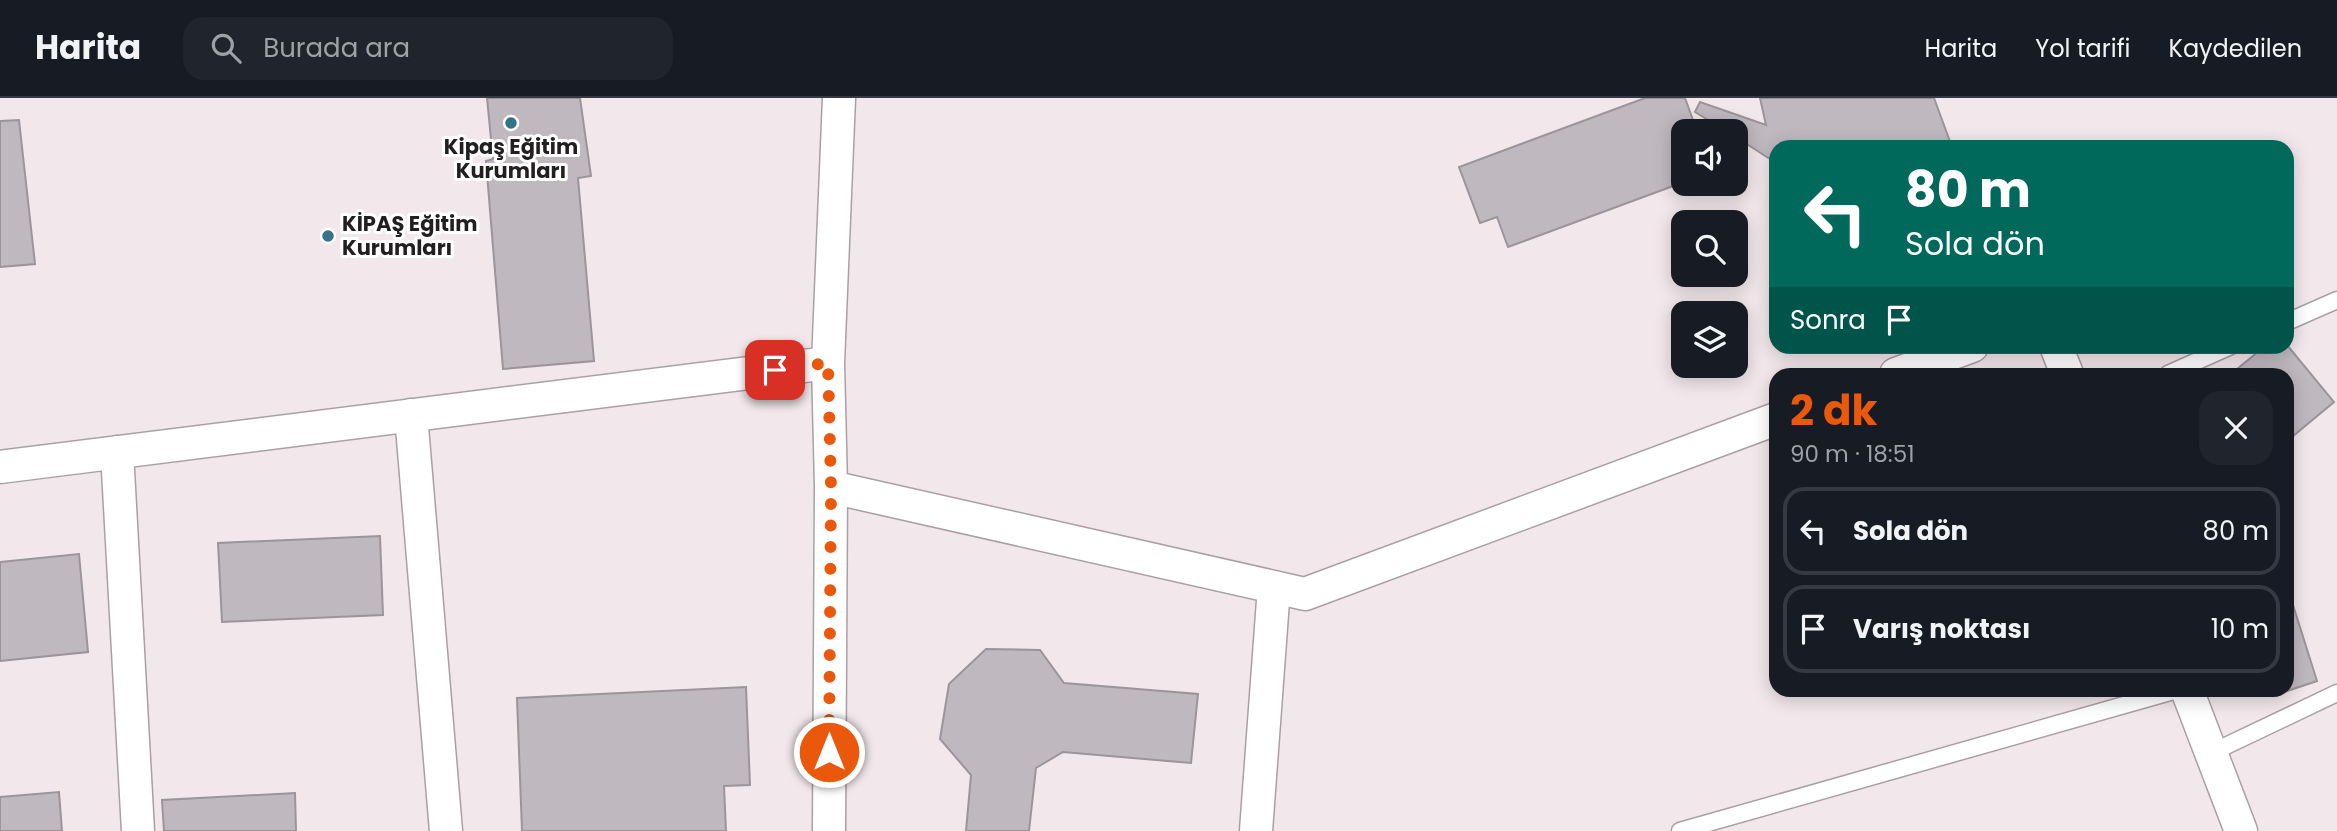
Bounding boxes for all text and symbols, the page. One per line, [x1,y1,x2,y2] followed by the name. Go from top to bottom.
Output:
[183,17,673,80] search box
[35,24,141,71] text: Harita
[207,29,245,67] icon: search
[263,30,410,66] text: Burada ara
[1925,32,1997,65] text: Harita
[2035,32,2131,65] text: Yol tarifi
[2169,32,2302,65] text: Kaydedilen
[503,115,519,131] marker: Kipaş Eğitim Kurumları
[1671,119,1748,378] map controls
[1671,119,1748,196] button: sound
[444,132,578,185] place label: Kipaş Eğitim Kurumları
[1905,156,2031,224] text: 80 m
[1790,168,1881,259] icon: left
[342,209,478,262] place label: KİPAŞ Eğitim Kurumları
[1671,210,1748,287] button: search
[1905,221,2045,266] text: Sola dön
[320,228,336,244] marker: KİPAŞ Eğitim Kurumları
[1671,301,1748,378] button: layers
[1880,301,1918,339] icon: arrive
[1790,302,1866,338] text: Sonra
[745,340,805,400] pin
[756,351,794,389] icon: arrive
[1790,381,1877,440] text: 2 dk
[2199,391,2273,465] button: close
[1790,438,1915,470] text: 90 m · 18:51
[1794,512,1832,550] icon: left
[1853,513,1968,549] text: Sola dön
[2203,513,2269,549] text: 80 m
[1794,610,1832,648] icon: arrive
[1853,611,2030,647] text: Varış noktası
[2211,611,2269,647] text: 10 m
[792,715,866,789] position arrow

